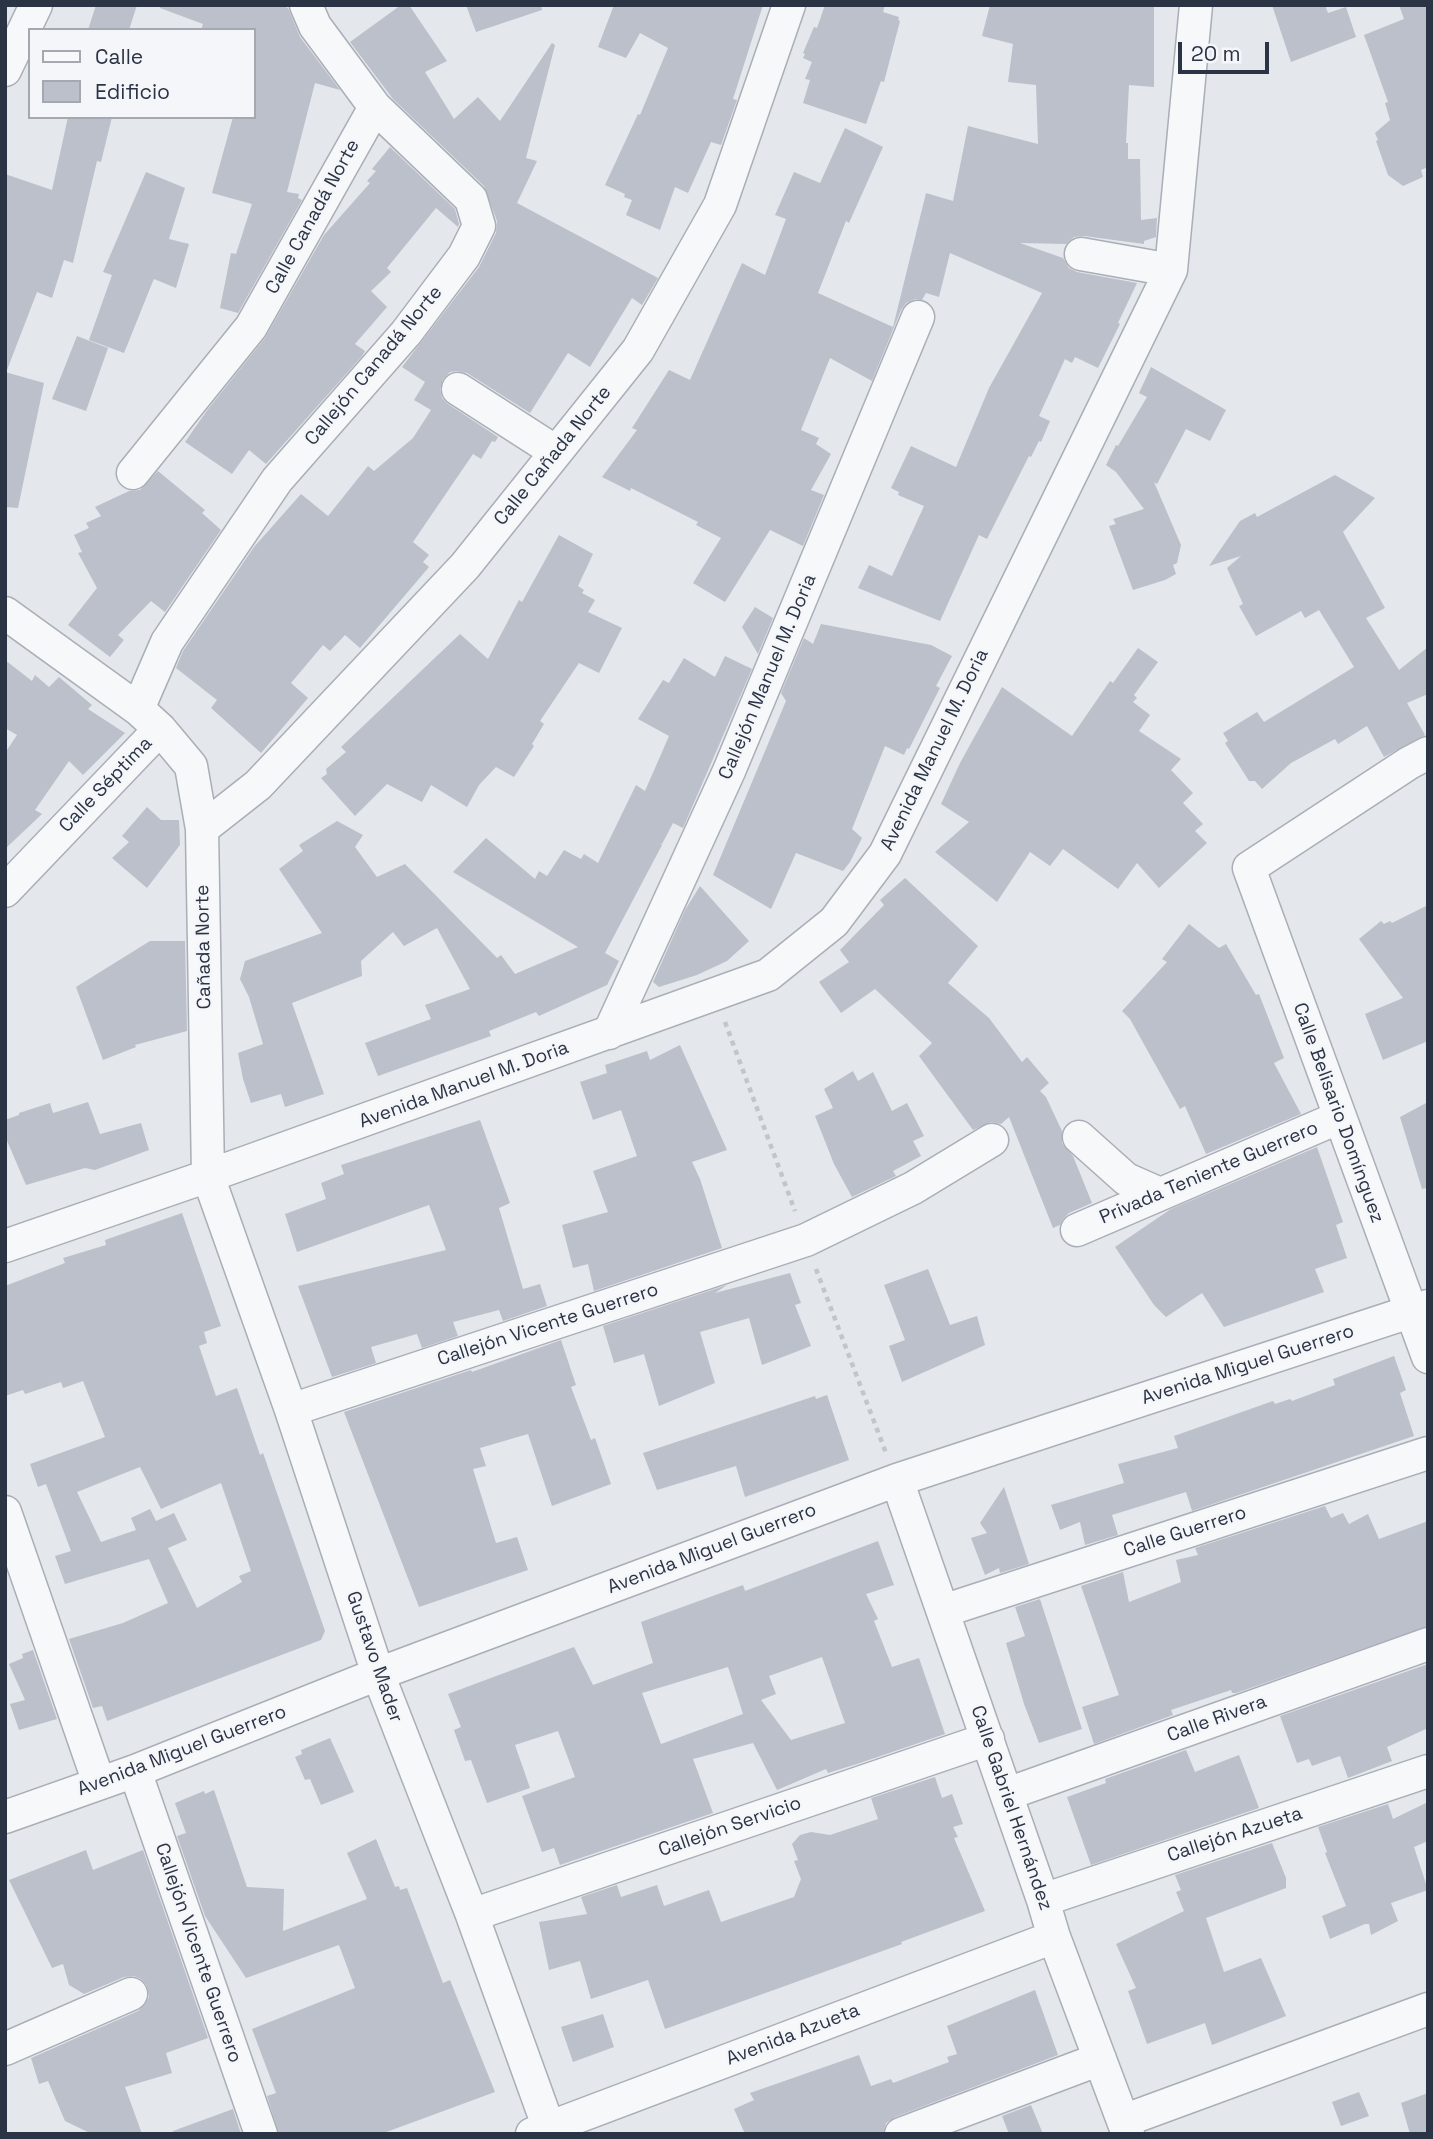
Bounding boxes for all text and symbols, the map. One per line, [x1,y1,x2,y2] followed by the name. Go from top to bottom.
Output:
[28,28,256,119] legend
[1181,28,1272,72] scale bar
[1191,40,1241,67] text: 20 m
[95,43,143,70] text: Calle
[95,78,170,105] text: Edificio
[261,136,365,298] street label: Calle Canadá Norte
[301,282,447,450] street label: Callejón Canadá Norte
[490,382,616,530] street label: Calle Cañada Norte
[714,571,822,783] street label: Callejón Manuel M. Doria
[876,645,994,855] street label: Avenida Manuel M. Doria
[55,732,157,838] street label: Calle Séptima
[192,884,216,1010] street label: Cañada Norte
[1288,1000,1388,1226] street label: Calle Belisario Domínguez
[356,1036,572,1134] street label: Avenida Manuel M. Doria
[1096,1117,1322,1229] street label: Privada Teniente Guerrero
[435,1278,661,1372] street label: Callejón Vicente Guerrero
[1139,1320,1357,1410] street label: Avenida Miguel Guerrero
[604,1499,820,1599] street label: Avenida Miguel Guerrero
[1121,1501,1249,1563] street label: Calle Guerrero
[341,1588,407,1726] street label: Gustavo Mader
[1164,1690,1270,1748] street label: Calle Rivera
[74,1701,290,1801] street label: Avenida Miguel Guerrero
[965,1703,1057,1913] street label: Calle Gabriel Hernández
[656,1792,804,1862] street label: Callejón Servicio
[1165,1802,1305,1868] street label: Callejón Azueta
[150,1840,246,2066] street label: Callejón Vicente Guerrero
[723,1999,863,2071] street label: Avenida Azueta

